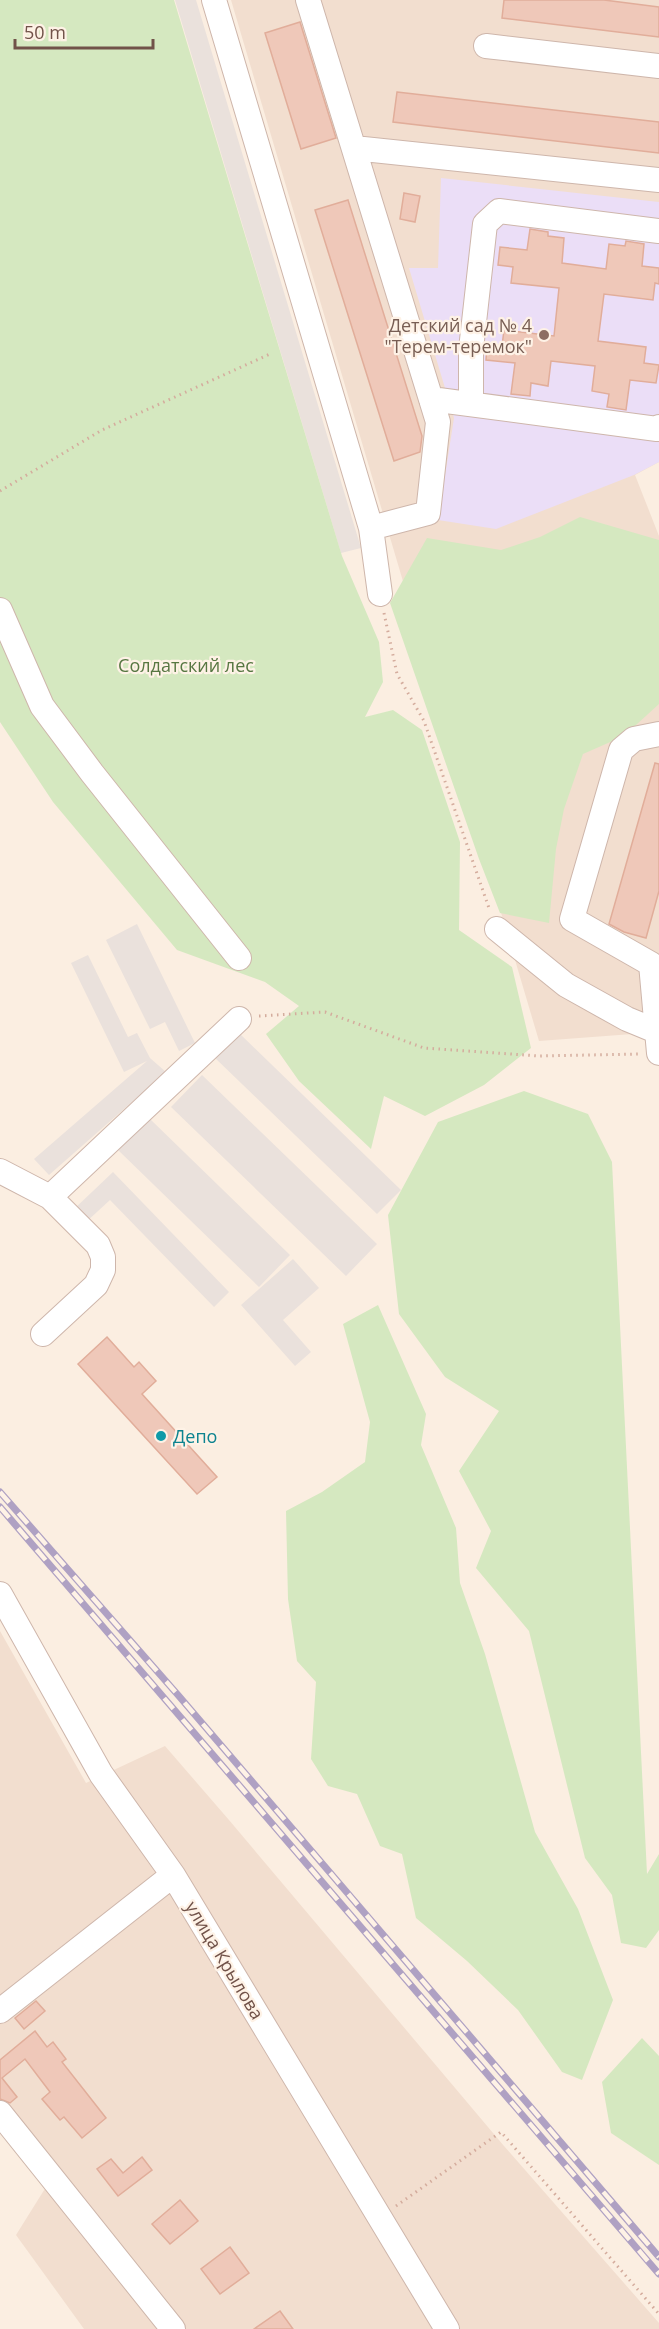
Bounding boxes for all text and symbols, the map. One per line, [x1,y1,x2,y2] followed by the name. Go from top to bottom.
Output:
[15,12,153,50] scale bar
[24,20,66,44] text: 50 m
[384,313,532,358] place label: Детский сад № 4 "Терем-теремок"
[537,328,551,342] marker: Детский сад № 4 "Терем-теремок"
[118,653,254,677] park label: Солдатский лес
[173,1424,217,1448] place label: Депо
[154,1429,168,1443] marker: Депо
[180,1896,270,2024] street label: улица Крылова

